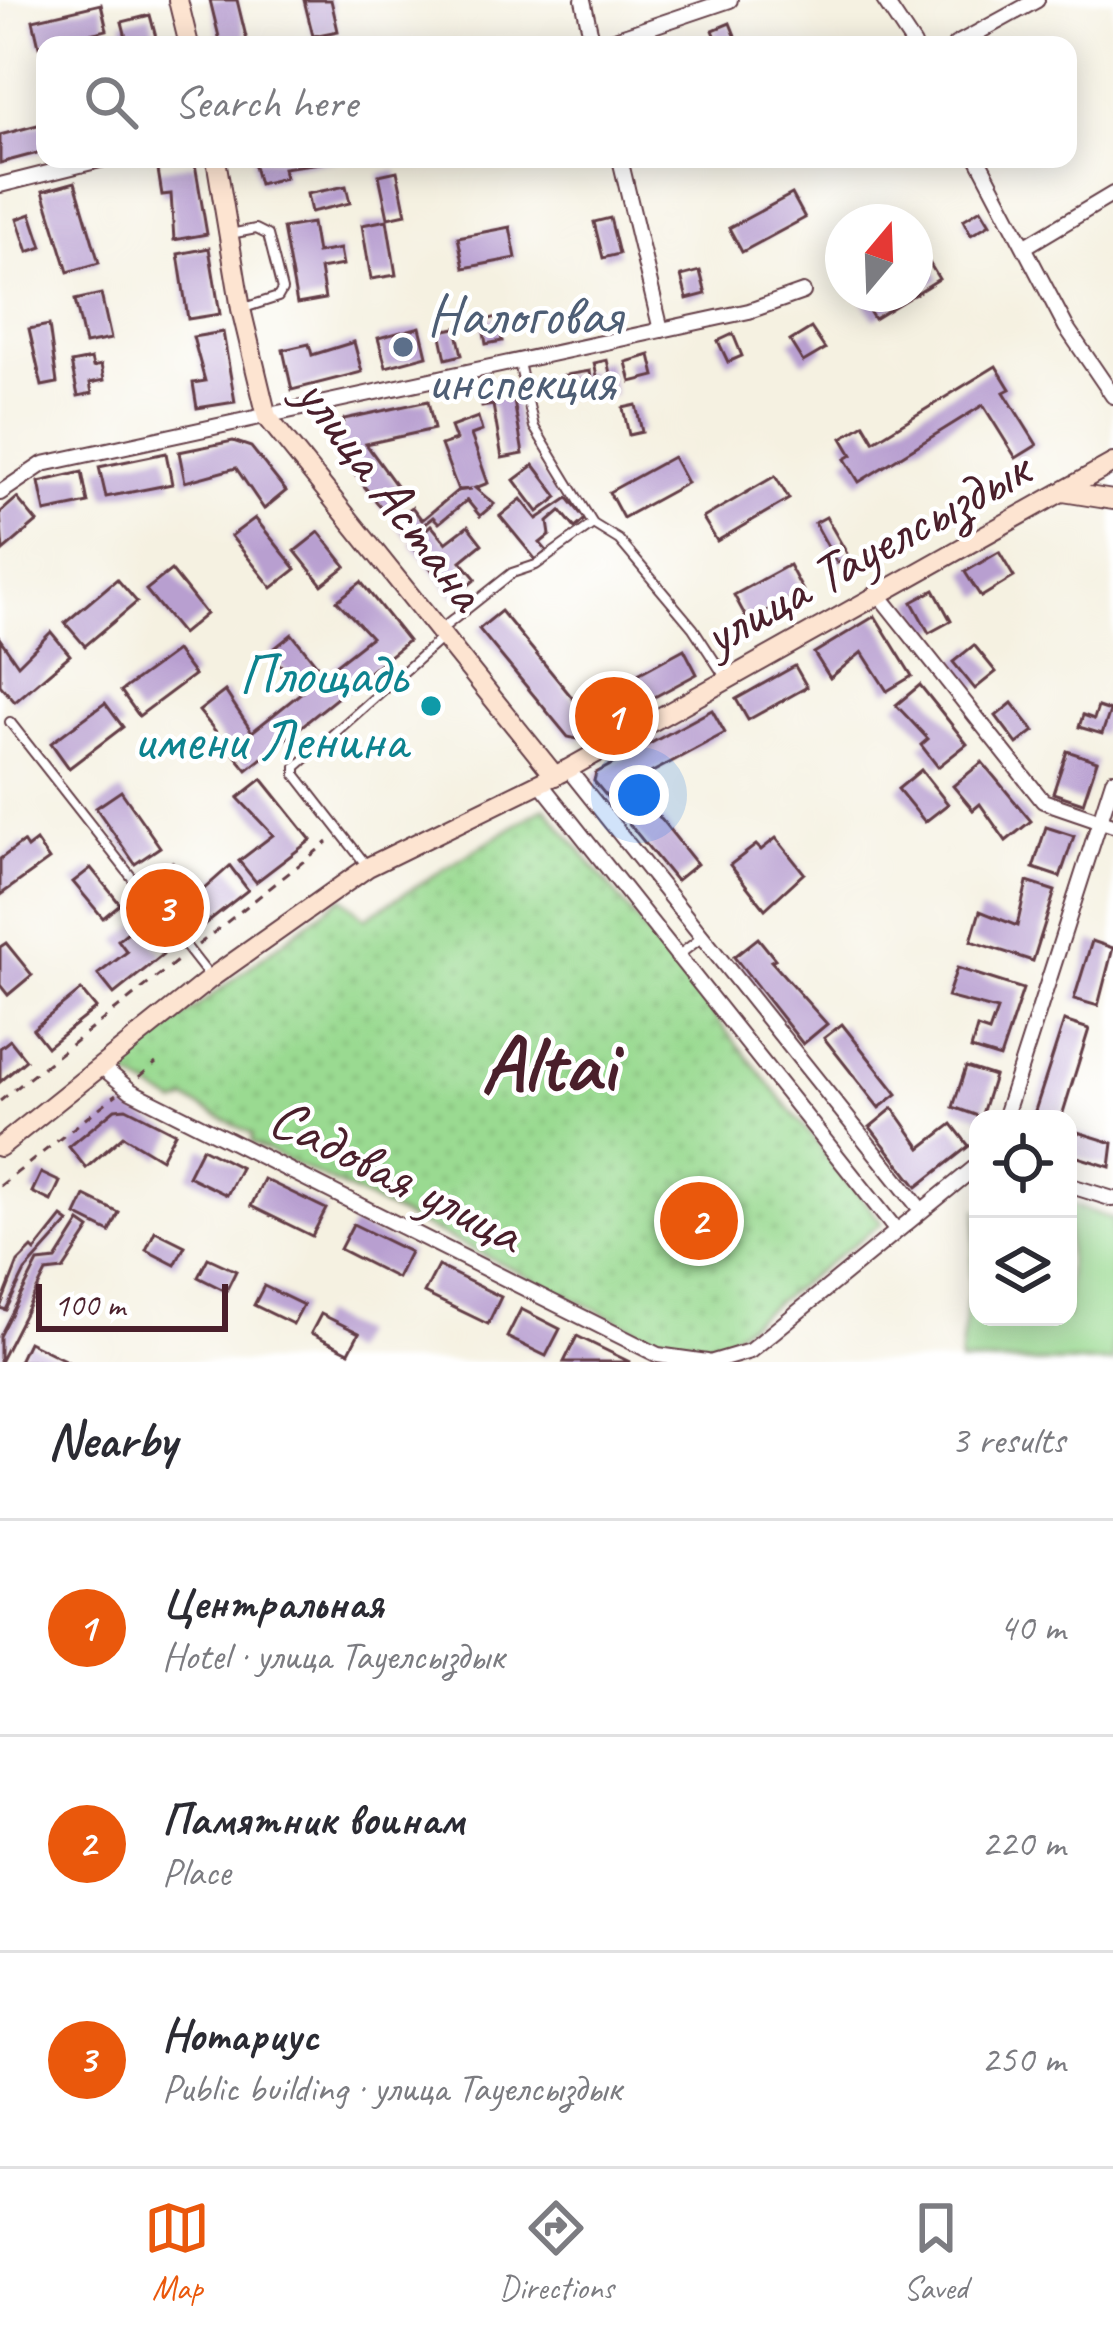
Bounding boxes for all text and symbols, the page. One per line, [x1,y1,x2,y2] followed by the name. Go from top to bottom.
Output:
[36,36,1077,168] search box
[78,69,144,135] icon: search
[174,74,357,131] text: Search here
[825,204,933,312] north arrow
[427,279,626,417] place label: Налоговая инспекция
[390,334,416,360] marker: Налоговая инспекция
[278,359,504,626] street label: улица Астана
[687,430,1046,673] street label: улица Тауелсыздык
[133,638,412,776] place label: Площадь имени Ленина
[575,671,653,761] pin: 1
[418,693,444,719] marker: Площадь имени Ленина
[609,765,669,825] your location
[126,863,204,953] pin: 3
[481,1013,624,1115] district label: Altai
[258,1081,538,1271] street label: Садовая улица
[969,1110,1077,1326] map controls
[969,1110,1077,1218] button: locate
[660,1176,738,1266] pin: 2
[969,1218,1077,1326] button: layers
[36,1278,228,1331] scale bar
[54,1284,125,1326] text: 100 m
[48,1408,176,1472] text: Nearby
[951,1416,1065,1465] text: 3 results
[162,1575,383,1632] text: Центральная
[78,1603,96,1652] text: 1
[999,1603,1065,1652] text: 40 m
[162,1632,504,1681] text: Hotel · улица Тауелсыздык
[162,1791,464,1848] text: Памятник воинам
[78,1819,96,1868] text: 2
[981,1819,1065,1868] text: 220 m
[162,1848,230,1897] text: Place
[162,2007,319,2064] text: Нотариус
[78,2035,96,2084] text: 3
[981,2035,1065,2084] text: 250 m
[162,2064,621,2113] text: Public building · улица Тауелсыздык
[144,2195,210,2309] tab: Map
[499,2195,614,2309] tab: Directions
[903,2195,969,2309] tab: Saved

